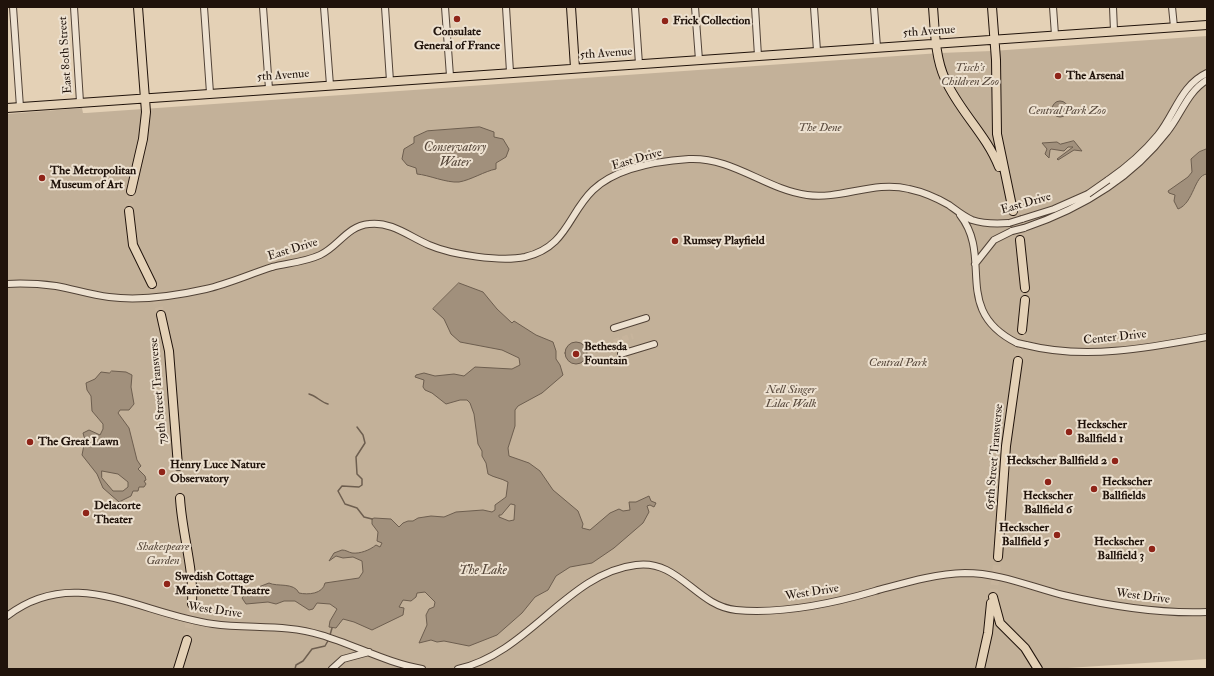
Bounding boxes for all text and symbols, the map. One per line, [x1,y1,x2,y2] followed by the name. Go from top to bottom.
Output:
[452,14,462,24] marker: Consulate General of France
[673,14,750,28] place label: Frick Collection
[56,16,76,94] street label: East 80th Street
[660,16,670,26] marker: Frick Collection
[902,23,956,41] street label: 5th Avenue
[414,25,500,53] place label: Consulate General of France
[579,45,633,63] street label: 5th Avenue
[941,61,999,89] park label: Tisch's Children Zoo
[256,67,310,85] street label: 5th Avenue
[1066,69,1124,83] place label: The Arsenal
[1053,71,1063,81] marker: The Arsenal
[1028,104,1106,118] park label: Central Park Zoo
[798,121,842,135] park label: The Dene
[424,140,486,171] water label: Conservatory Water
[610,146,664,174] street label: East Drive
[50,164,136,192] place label: The Metropolitan Museum of Art
[37,173,47,183] marker: The Metropolitan Museum of Art
[999,190,1053,218] street label: East Drive
[683,234,765,248] place label: Rumsey Playfield
[266,236,320,264] street label: East Drive
[670,236,680,246] marker: Rumsey Playfield
[1083,328,1147,348] street label: Center Drive
[147,337,171,445] street label: 79th Street Transverse
[584,340,628,368] place label: Bethesda Fountain
[571,349,581,359] marker: Bethesda Fountain
[869,356,927,370] park label: Central Park
[765,383,817,411] park label: Nell Singer Lilac Walk
[983,403,1007,511] street label: 65th Street Transverse
[1077,418,1127,446] place label: Heckscher Ballfield 1
[1064,427,1074,437] marker: Heckscher Ballfield 1
[38,435,119,449] place label: The Great Lawn
[25,437,35,447] marker: The Great Lawn
[1006,454,1107,468] place label: Heckscher Ballfield 2
[1110,456,1120,466] marker: Heckscher Ballfield 2
[170,458,265,486] place label: Henry Luce Nature Observatory
[157,467,167,477] marker: Henry Luce Nature Observatory
[1102,475,1152,503] place label: Heckscher Ballfields
[1043,477,1053,487] marker: Heckscher Ballfield 6
[1089,484,1099,494] marker: Heckscher Ballfields
[1023,489,1073,517] place label: Heckscher Ballfield 6
[94,499,141,527] place label: Delacorte Theater
[81,508,91,518] marker: Delacorte Theater
[999,521,1049,549] place label: Heckscher Ballfield 5
[1052,530,1062,540] marker: Heckscher Ballfield 5
[1094,535,1144,563] place label: Heckscher Ballfield 3
[137,540,189,568] park label: Shakespeare Garden
[1147,544,1157,554] marker: Heckscher Ballfield 3
[459,563,507,579] water label: The Lake
[175,570,270,598] place label: Swedish Cottage Marionette Theatre
[162,579,172,589] marker: Swedish Cottage Marionette Theatre
[784,582,840,604] street label: West Drive
[1115,587,1171,607] street label: West Drive
[187,600,243,622] street label: West Drive

